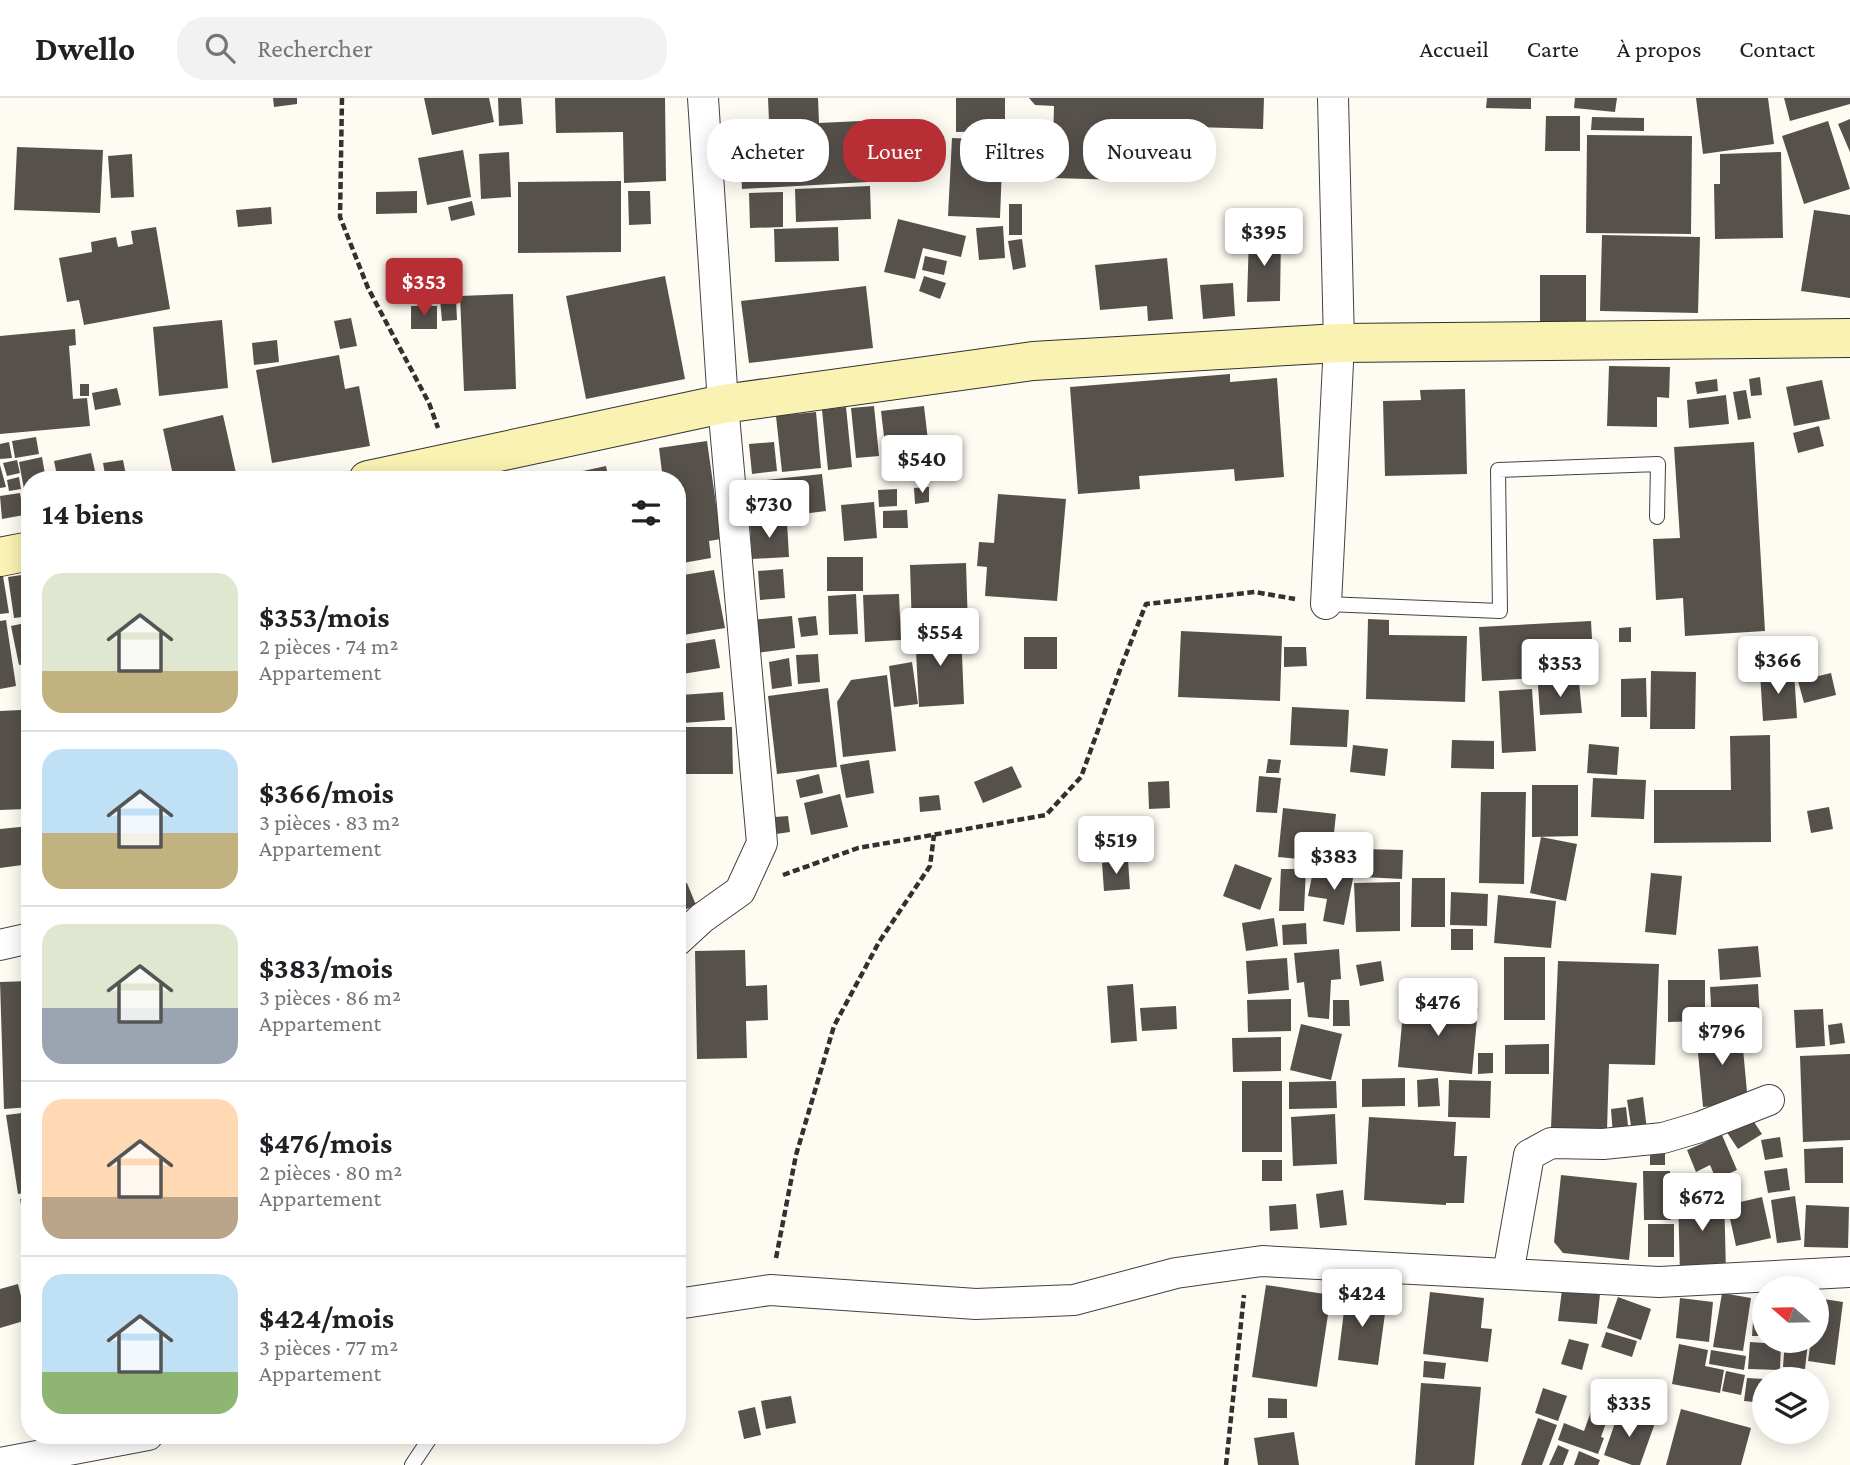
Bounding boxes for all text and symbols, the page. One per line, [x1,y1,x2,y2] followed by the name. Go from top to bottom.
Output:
[177,17,667,80] search box
[201,29,239,67] icon: search
[35,30,135,67] text: Dwello
[257,34,373,63] text: Rechercher
[1419,35,1489,62] text: Accueil
[1527,35,1579,62] text: Carte
[1617,35,1701,62] text: À propos
[1739,35,1815,62] text: Contact
[707,119,829,182] chip: Acheter
[843,119,946,182] chip: Louer
[960,119,1069,182] chip: Filtres
[1083,119,1216,182] chip: Nouveau
[1223,208,1305,268] pin: $395
[1241,218,1287,244] text: $395
[383,258,465,318] pin: $353
[402,268,446,294] text: $353
[881,436,963,495] pin: $540
[897,445,947,471] text: $540
[728,480,810,540] pin: $730
[745,490,793,516] text: $730
[627,494,665,532] icon: filters
[42,497,144,530] text: 14 biens
[259,600,390,633] text: $353/mois
[98,601,182,685] icon: home
[899,608,981,668] pin: $554
[917,618,963,644] text: $554
[259,633,399,659] text: 2 pièces · 74 m²
[1737,636,1819,696] pin: $366
[1519,640,1601,699] pin: $353
[1754,646,1802,672] text: $366
[1538,649,1582,675] text: $353
[259,659,381,685] text: Appartement
[259,776,394,809] text: $366/mois
[98,777,182,861] icon: home
[259,809,400,835] text: 3 pièces · 83 m²
[1075,816,1157,876] pin: $519
[1094,826,1138,852] text: $519
[1293,832,1375,892] pin: $383
[259,835,381,861] text: Appartement
[1310,842,1358,868] text: $383
[259,951,393,984] text: $383/mois
[98,952,182,1036] icon: home
[1397,978,1479,1038] pin: $476
[259,984,401,1010] text: 3 pièces · 86 m²
[1415,988,1461,1014] text: $476
[1681,1007,1763,1067] pin: $796
[259,1010,381,1036] text: Appartement
[1698,1017,1746,1043] text: $796
[259,1126,392,1159] text: $476/mois
[98,1127,182,1211] icon: home
[259,1159,402,1185] text: 2 pièces · 80 m²
[1661,1174,1743,1233] pin: $672
[1679,1183,1725,1209] text: $672
[259,1185,381,1211] text: Appartement
[1321,1270,1403,1329] pin: $424
[1752,1276,1829,1353] north arrow
[1752,1276,1829,1444] map controls
[1338,1279,1386,1305] text: $424
[259,1301,394,1334] text: $424/mois
[98,1302,182,1386] icon: home
[259,1334,398,1360] text: 3 pièces · 77 m²
[259,1360,381,1386] text: Appartement
[1752,1367,1829,1444] button: layers
[1588,1380,1670,1439] pin: $335
[1606,1389,1652,1415] text: $335

